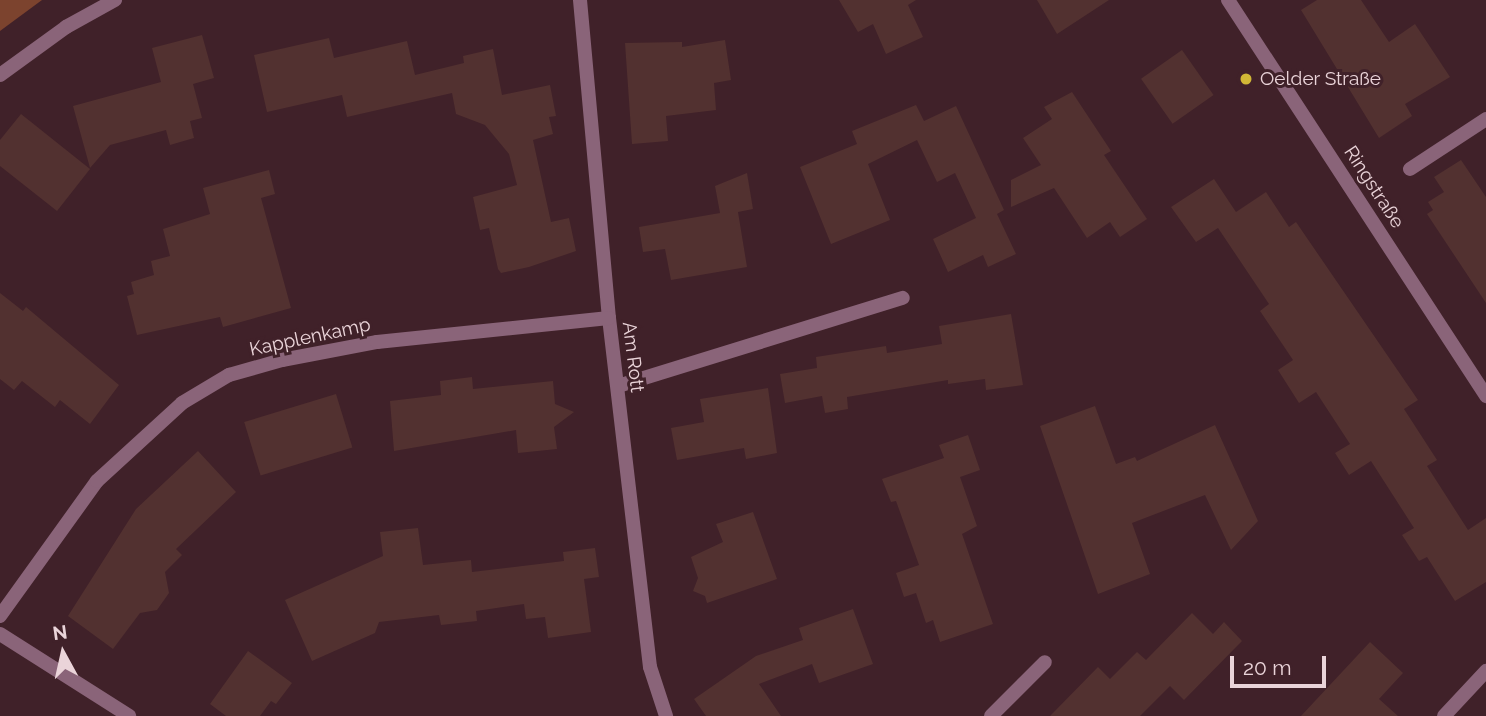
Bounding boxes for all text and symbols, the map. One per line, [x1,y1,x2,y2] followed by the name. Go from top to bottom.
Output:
[1260,68,1381,90] place label: Oelder Straße
[1238,71,1254,87] marker: Oelder Straße
[1339,142,1409,232] street label: Ringstraße
[247,313,373,361] street label: Kapplenkamp
[617,320,649,394] street label: Am Rott
[28,618,98,688] north arrow
[51,620,69,644] text: N
[1234,642,1330,686] scale bar
[1243,655,1291,680] text: 20 m

